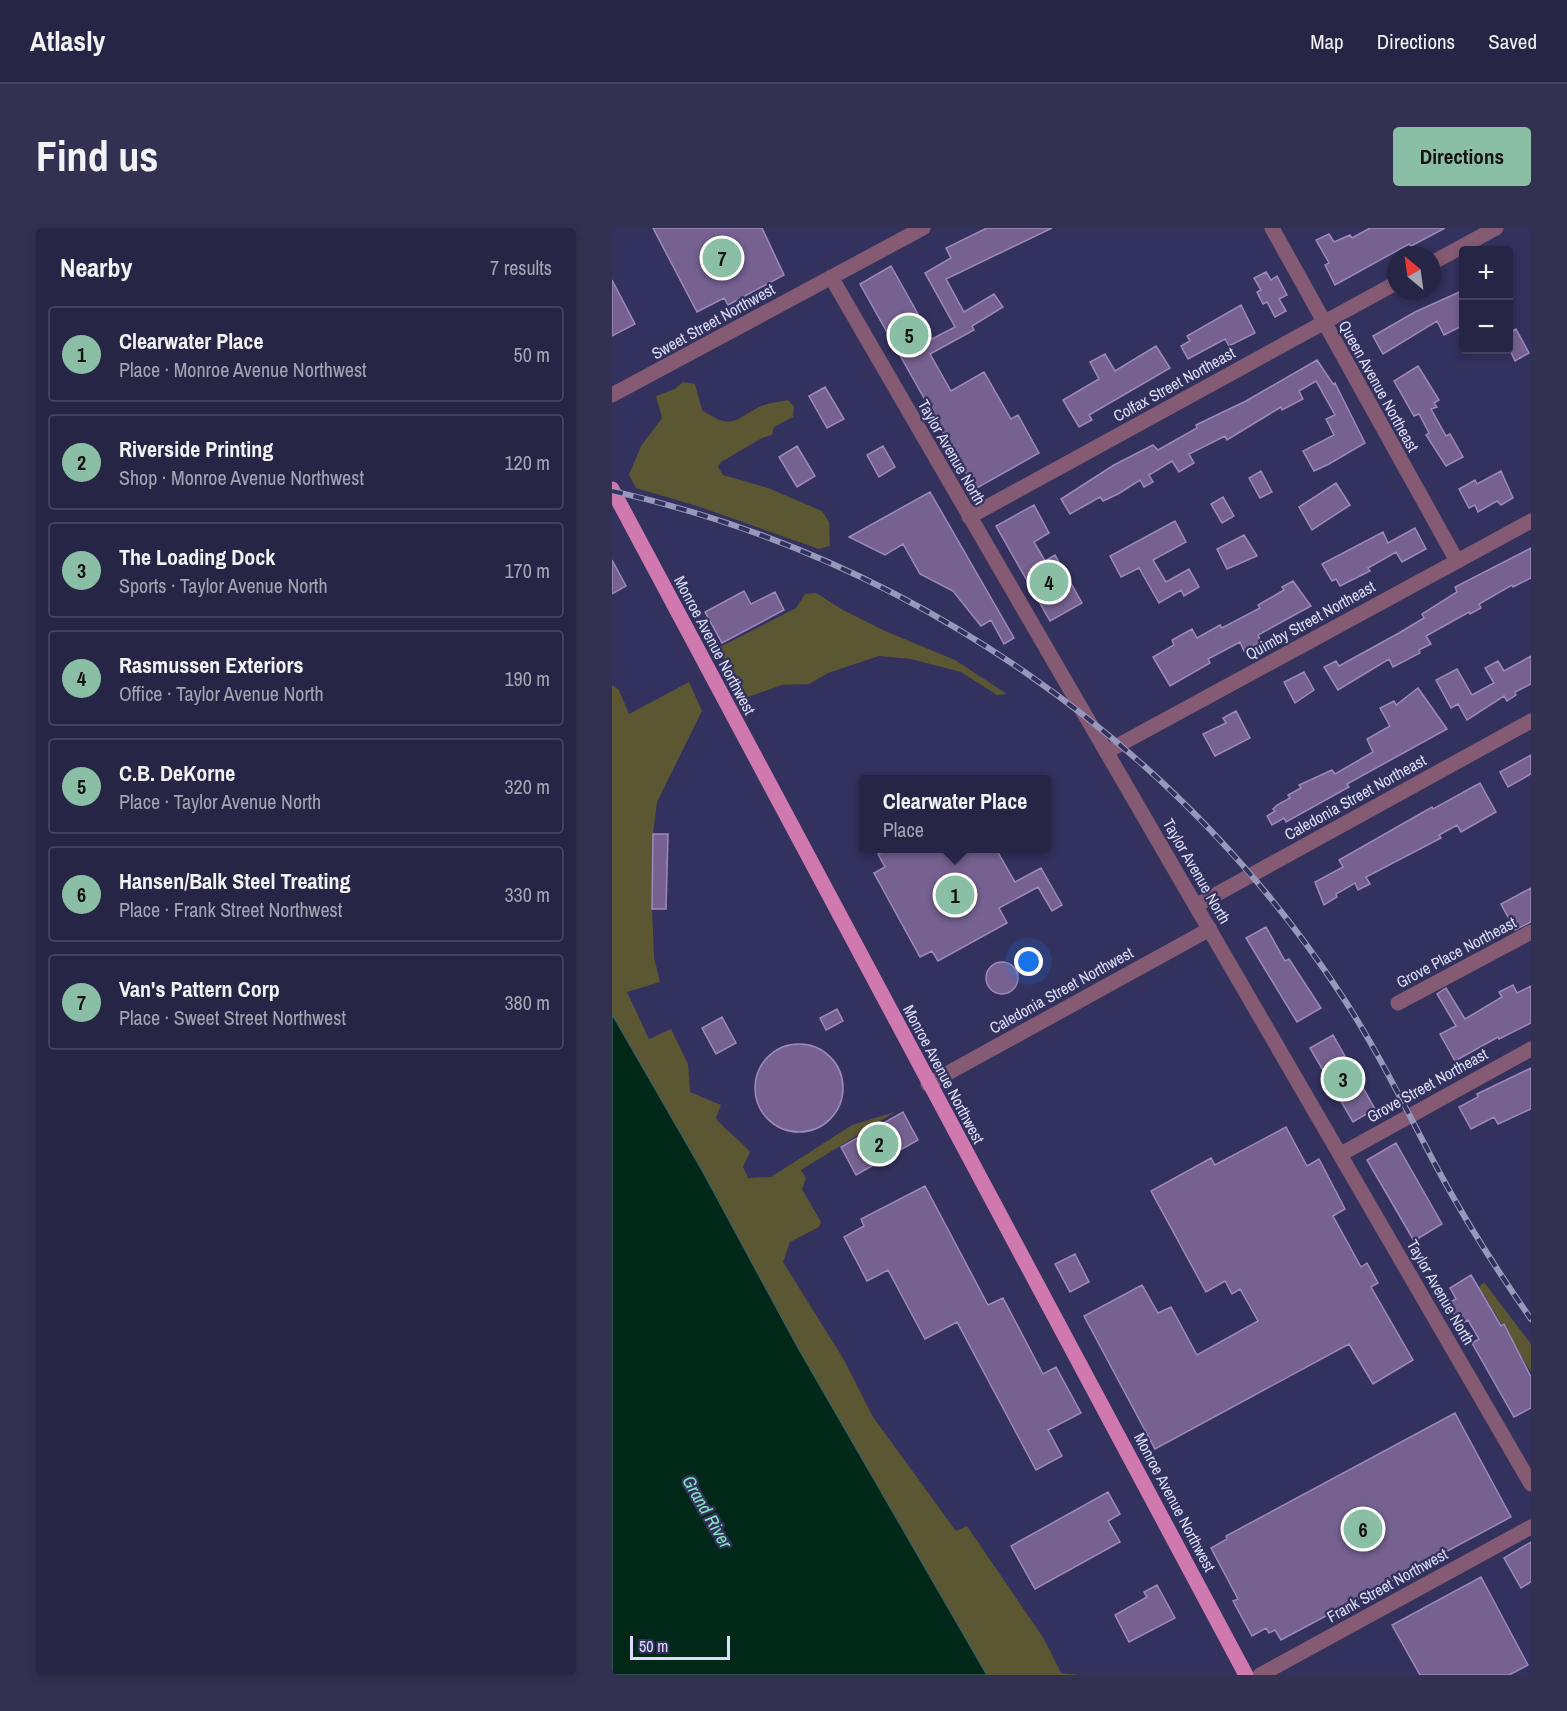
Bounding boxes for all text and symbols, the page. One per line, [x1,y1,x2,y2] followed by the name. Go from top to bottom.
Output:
[30,22,105,60] text: Atlasly
[1310,27,1344,56] text: Map
[1377,27,1455,56] text: Directions
[1488,27,1537,56] text: Saved
[1393,127,1531,186] button: Directions
[36,128,158,184] text: Find us
[702,236,742,280] pin: 7
[1387,246,1441,300] north arrow
[1459,246,1513,354] map controls
[1459,246,1513,300] button: +
[60,250,132,285] text: Nearby
[490,254,552,281] text: 7 results
[647,278,779,364] street label: Sweet Street Northwest
[1459,300,1513,354] button: −
[890,312,928,358] pin: 5
[1334,316,1424,456] street label: Queen Avenue Northeast
[119,326,263,356] text: Clearwater Place
[77,341,86,368] text: 1
[514,341,550,368] text: 50 m
[1109,341,1239,427] street label: Colfax Street Northeast
[119,356,367,383] text: Place · Monroe Avenue Northwest
[913,395,991,509] street label: Taylor Avenue North
[119,434,273,464] text: Riverside Printing
[77,449,86,476] text: 2
[504,449,550,476] text: 120 m
[119,464,364,491] text: Shop · Monroe Avenue Northwest
[119,542,275,572] text: The Loading Dock
[77,557,86,584] text: 3
[504,557,550,584] text: 170 m
[1030,560,1068,604] pin: 4
[119,572,328,599] text: Sports · Taylor Avenue North
[669,572,761,719] street label: Monroe Avenue Northwest
[1241,575,1379,665] street label: Quimby Street Northeast
[119,650,304,680] text: Rasmussen Exteriors
[77,665,86,692] text: 4
[504,665,550,692] text: 190 m
[119,680,324,707] text: Office · Taylor Avenue North
[1280,749,1430,845] street label: Caledonia Street Northeast
[119,758,235,788] text: C.B. DeKorne
[77,773,86,800] text: 5
[504,773,550,800] text: 320 m
[859,775,1051,853] popup
[883,786,1027,816] text: Clearwater Place
[119,788,321,815] text: Place · Taylor Avenue North
[1158,814,1236,928] street label: Taylor Avenue North
[883,816,924,843] text: Place
[119,866,351,896] text: Hansen/Balk Steel Treating
[936,872,974,918] pin: 1
[77,881,86,908] text: 6
[504,881,550,908] text: 330 m
[119,896,342,923] text: Place · Frank Street Northwest
[1392,911,1520,993] street label: Grove Place Northeast
[985,941,1137,1039] street label: Caledonia Street Northwest
[1014,947,1043,976] your location
[119,974,280,1004] text: Van's Pattern Corp
[77,989,86,1016] text: 7
[504,989,550,1016] text: 380 m
[898,1001,990,1148] street label: Monroe Avenue Northwest
[119,1004,346,1031] text: Place · Sweet Street Northwest
[1363,1043,1492,1127] street label: Grove Street Northeast
[1324,1056,1362,1102] pin: 3
[860,1122,898,1166] pin: 2
[1402,1235,1480,1349] street label: Taylor Avenue North
[1129,1429,1221,1576] street label: Monroe Avenue Northwest
[677,1471,739,1554] water label: Grand River
[1344,1506,1383,1552] pin: 6
[1323,1543,1452,1627] street label: Frank Street Northwest
[630,1633,730,1660] scale bar
[639,1635,668,1657] text: 50 m

